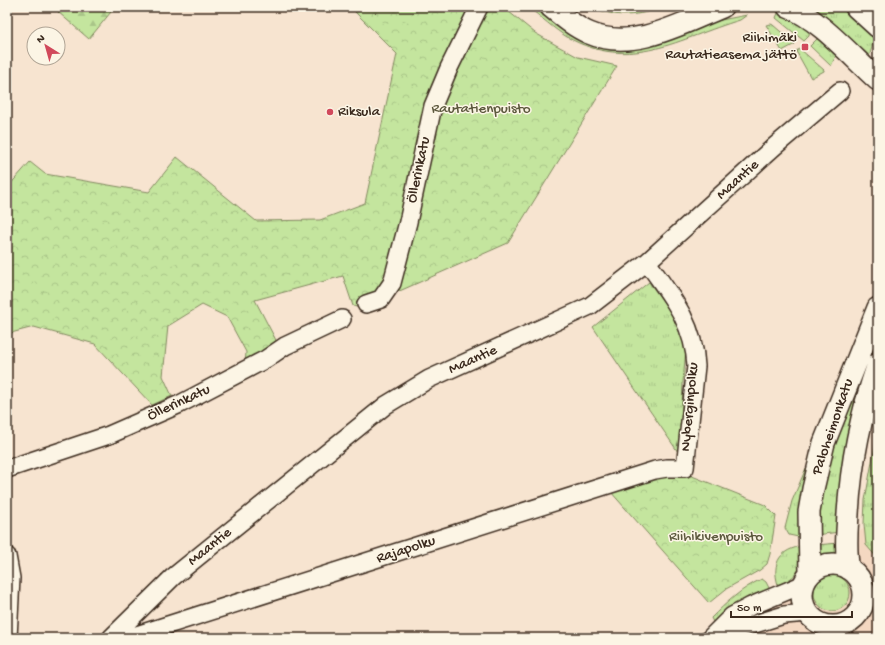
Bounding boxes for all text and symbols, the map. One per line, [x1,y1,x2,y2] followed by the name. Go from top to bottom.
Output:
[26,26,66,66] north arrow
[665,29,797,64] place label: Riihimäki Rautatieasema jättö
[35,33,48,47] text: N
[800,42,810,52] marker: Riihimäki Rautatieasema jättö
[431,100,531,118] park label: Rautatienpuisto
[338,103,381,121] place label: Riksula
[325,107,335,117] marker: Riksula
[403,135,435,205] street label: Öllerinkatu
[713,156,763,204] street label: Maantie
[446,341,500,379] street label: Maantie
[677,362,703,452] street label: Nyberginpolku
[808,377,858,478] street label: Paloheimonkatu
[145,381,213,425] street label: Öllerinkatu
[184,524,236,570] street label: Maantie
[669,528,763,546] park label: Riihikivenpuisto
[374,532,438,568] street label: Rajapolku
[731,593,852,619] scale bar
[737,602,762,616] text: 50 m

